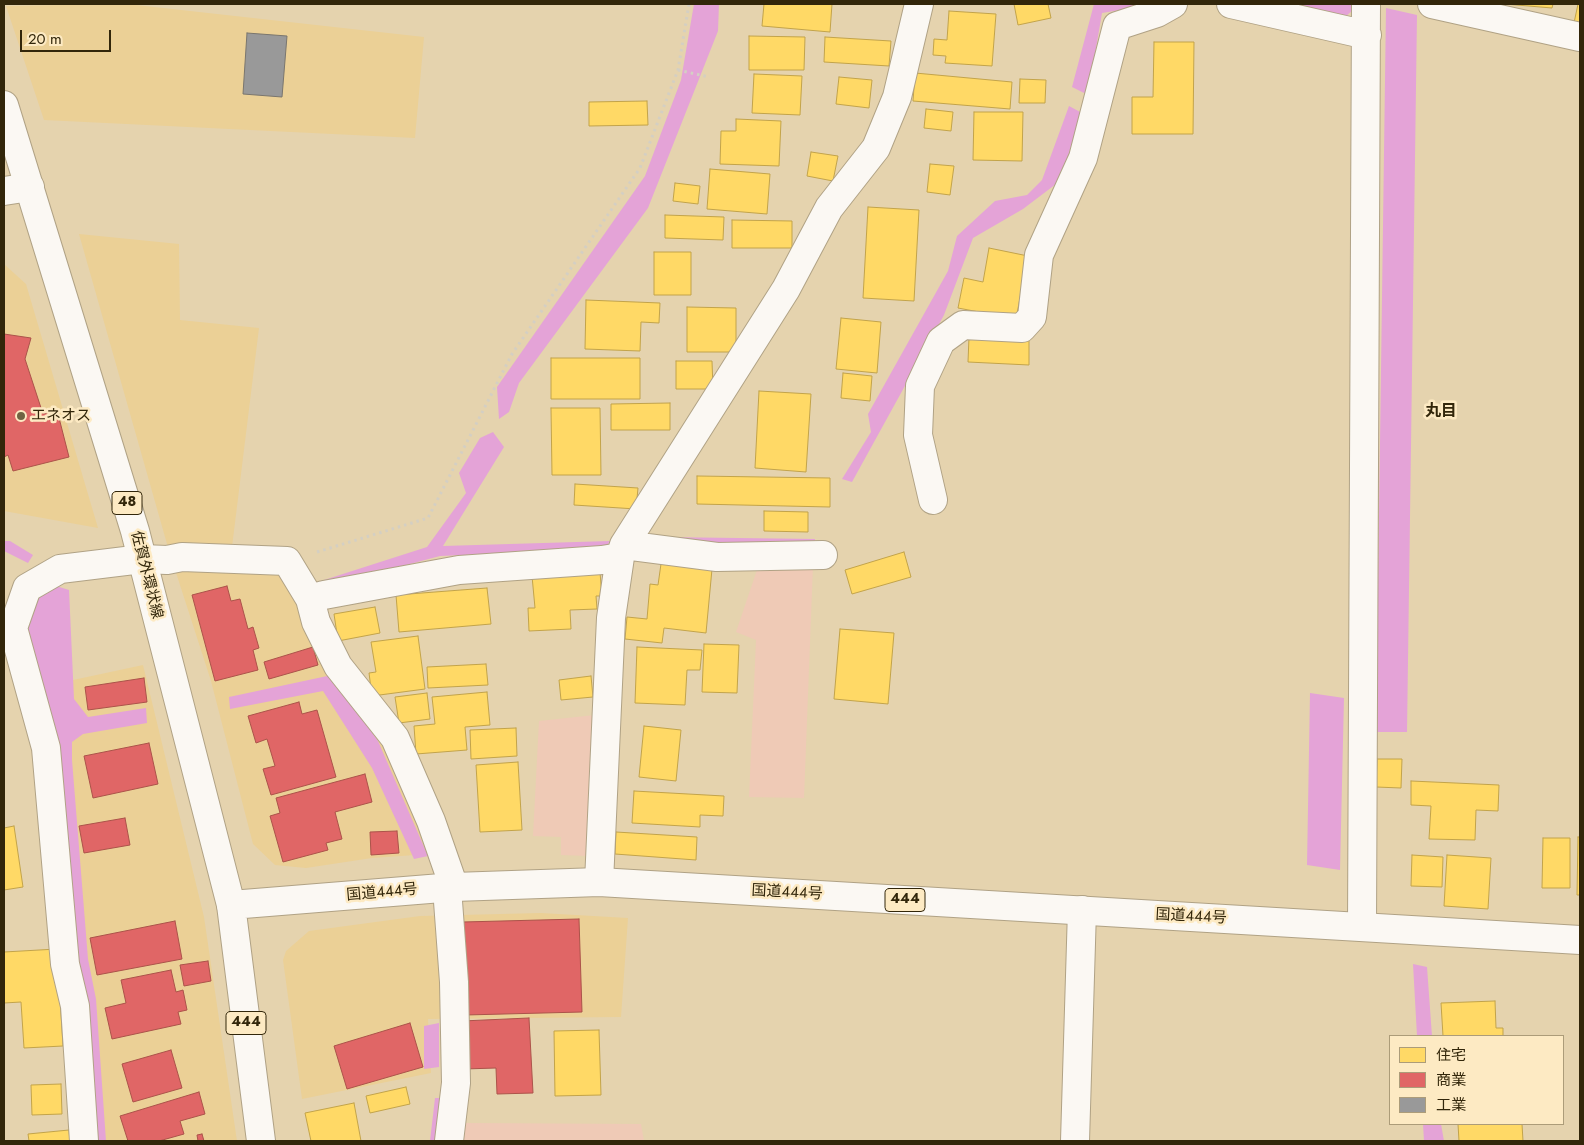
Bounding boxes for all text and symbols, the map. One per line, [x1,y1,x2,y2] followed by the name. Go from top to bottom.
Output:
[22,20,114,52] scale bar
[28,28,62,50] text: 20 m
[1425,402,1457,422] district label: 丸目
[31,407,91,425] place label: エネオス
[15,410,27,422] marker: エネオス
[112,492,142,514] road number: 48
[126,529,166,621] street label: 佐賀外環状線
[346,881,418,905] street label: 国道444号
[751,882,823,904] street label: 国道444号
[885,888,925,912] road number: 444
[1155,906,1227,928] street label: 国道444号
[226,1011,266,1034] road number: 444
[1389,1035,1564,1125] legend
[1436,1044,1466,1066] text: 住宅
[1436,1069,1466,1091] text: 商業
[1436,1094,1466,1116] text: 工業

